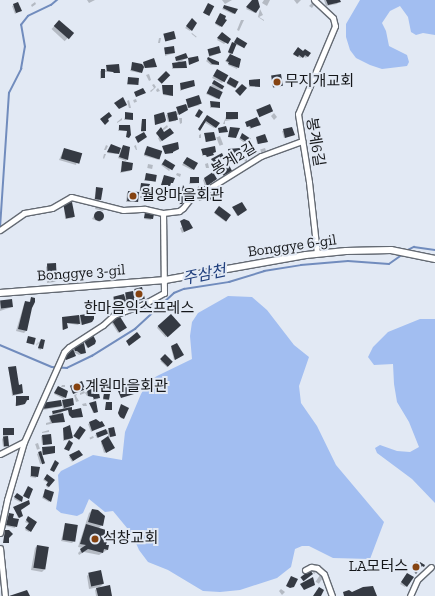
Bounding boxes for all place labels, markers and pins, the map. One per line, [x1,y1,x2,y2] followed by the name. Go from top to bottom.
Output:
[285,73,354,91] place label: 무지개교회
[272,77,282,87] marker: 무지개교회
[141,187,224,205] place label: 월앙마을회관
[128,191,138,201] marker: 월앙마을회관
[134,289,144,299] marker: 한마음익스프레스
[84,300,194,318] place label: 한마음익스프레스
[85,378,168,396] place label: 계원마을회관
[72,382,82,392] marker: 계원마을회관
[103,530,158,548] place label: 석창교회
[90,534,100,544] marker: 석창교회
[349,558,408,576] place label: LA모터스
[411,562,421,572] marker: LA모터스

